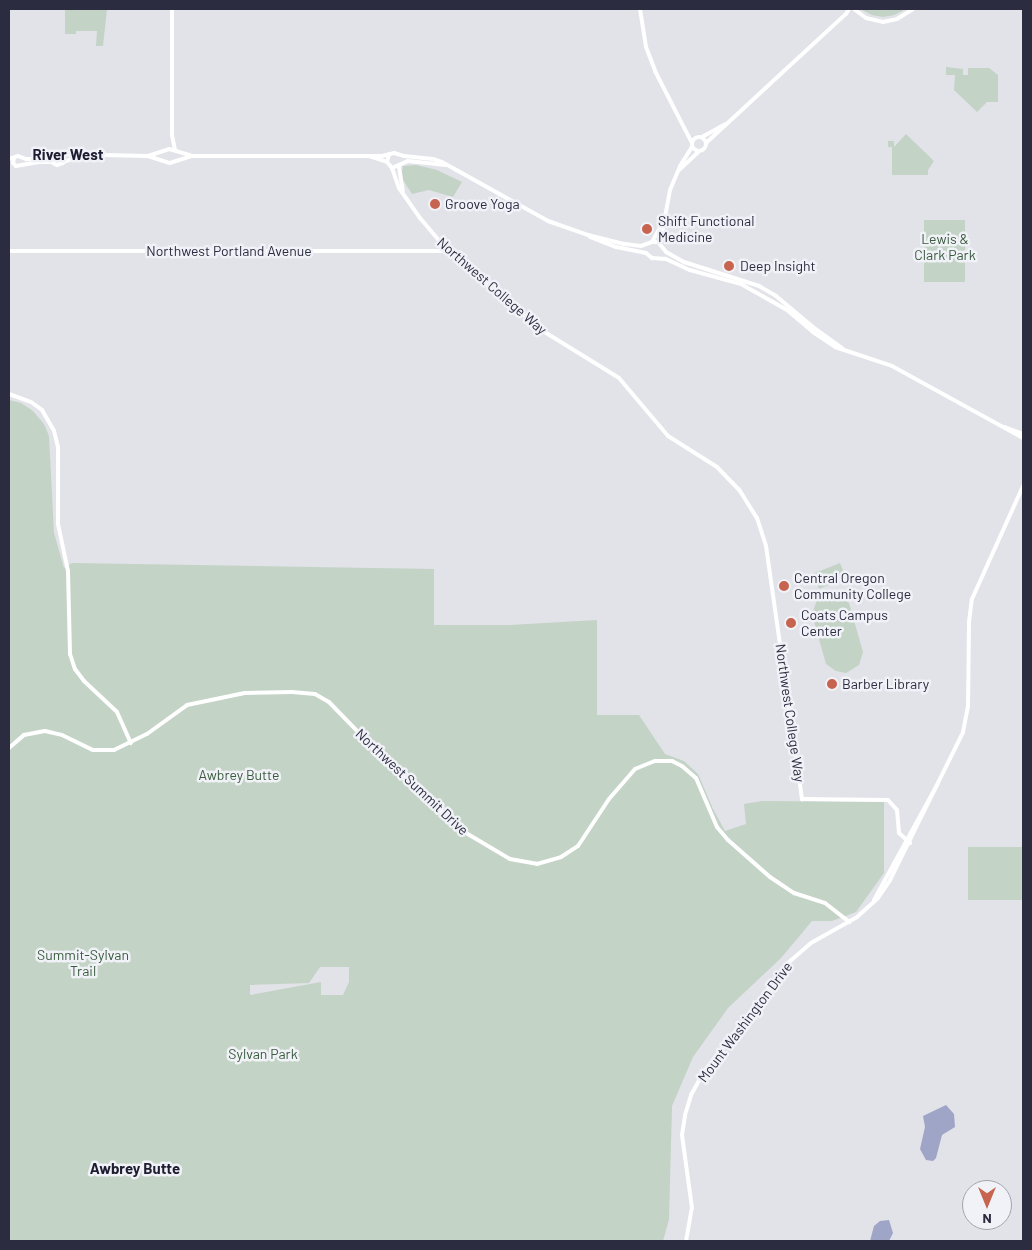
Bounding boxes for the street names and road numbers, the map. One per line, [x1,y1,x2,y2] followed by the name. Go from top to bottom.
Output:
[434,234,550,338] street label: Northwest College Way
[146,243,312,259] street label: Northwest Portland Avenue
[772,643,808,783] street label: Northwest College Way
[352,725,472,839] street label: Northwest Summit Drive
[694,959,796,1085] street label: Mount Washington Drive

